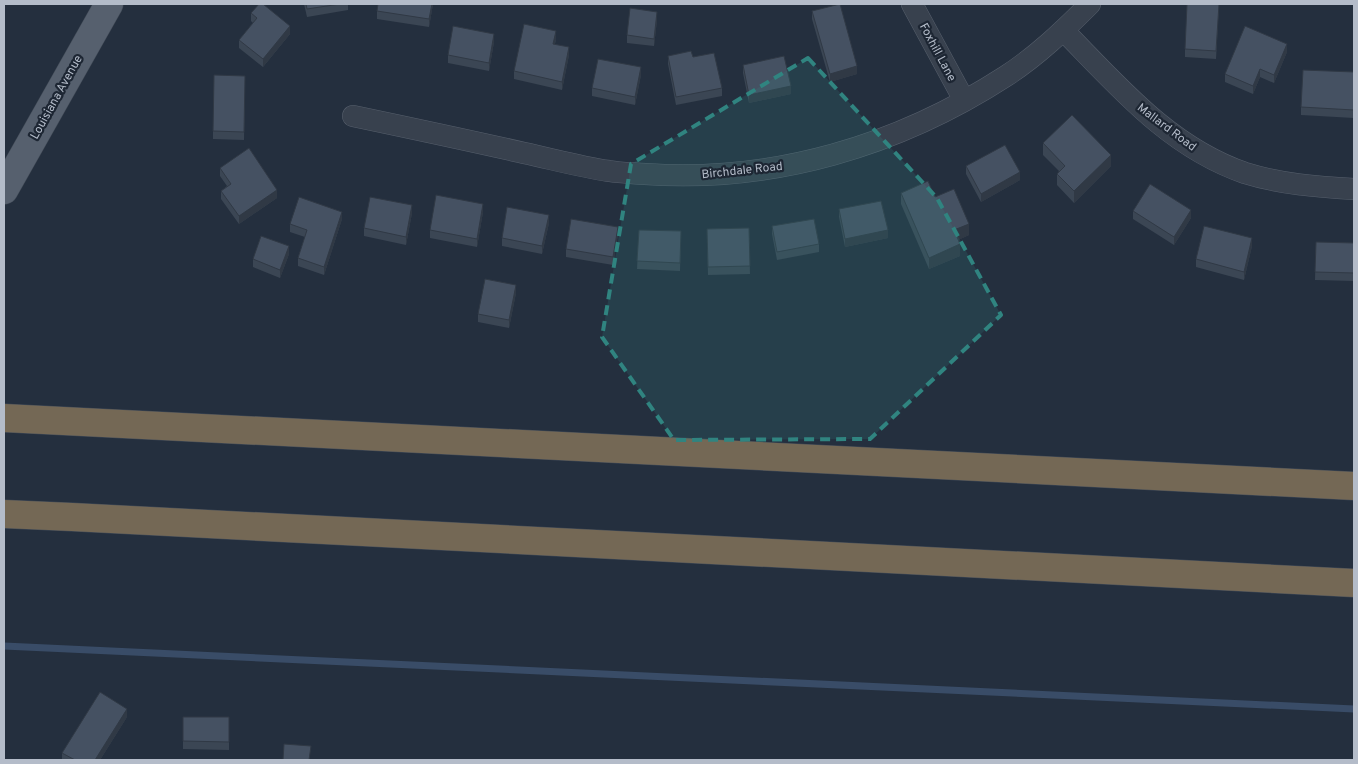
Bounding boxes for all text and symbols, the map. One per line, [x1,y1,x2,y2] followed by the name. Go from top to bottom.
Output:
[915,20,959,84] street label: Foxhill Lane
[27,53,87,142] street label: Louisiana Avenue
[1134,100,1199,155] street label: Mallard Road
[701,159,783,183] street label: Birchdale Road

